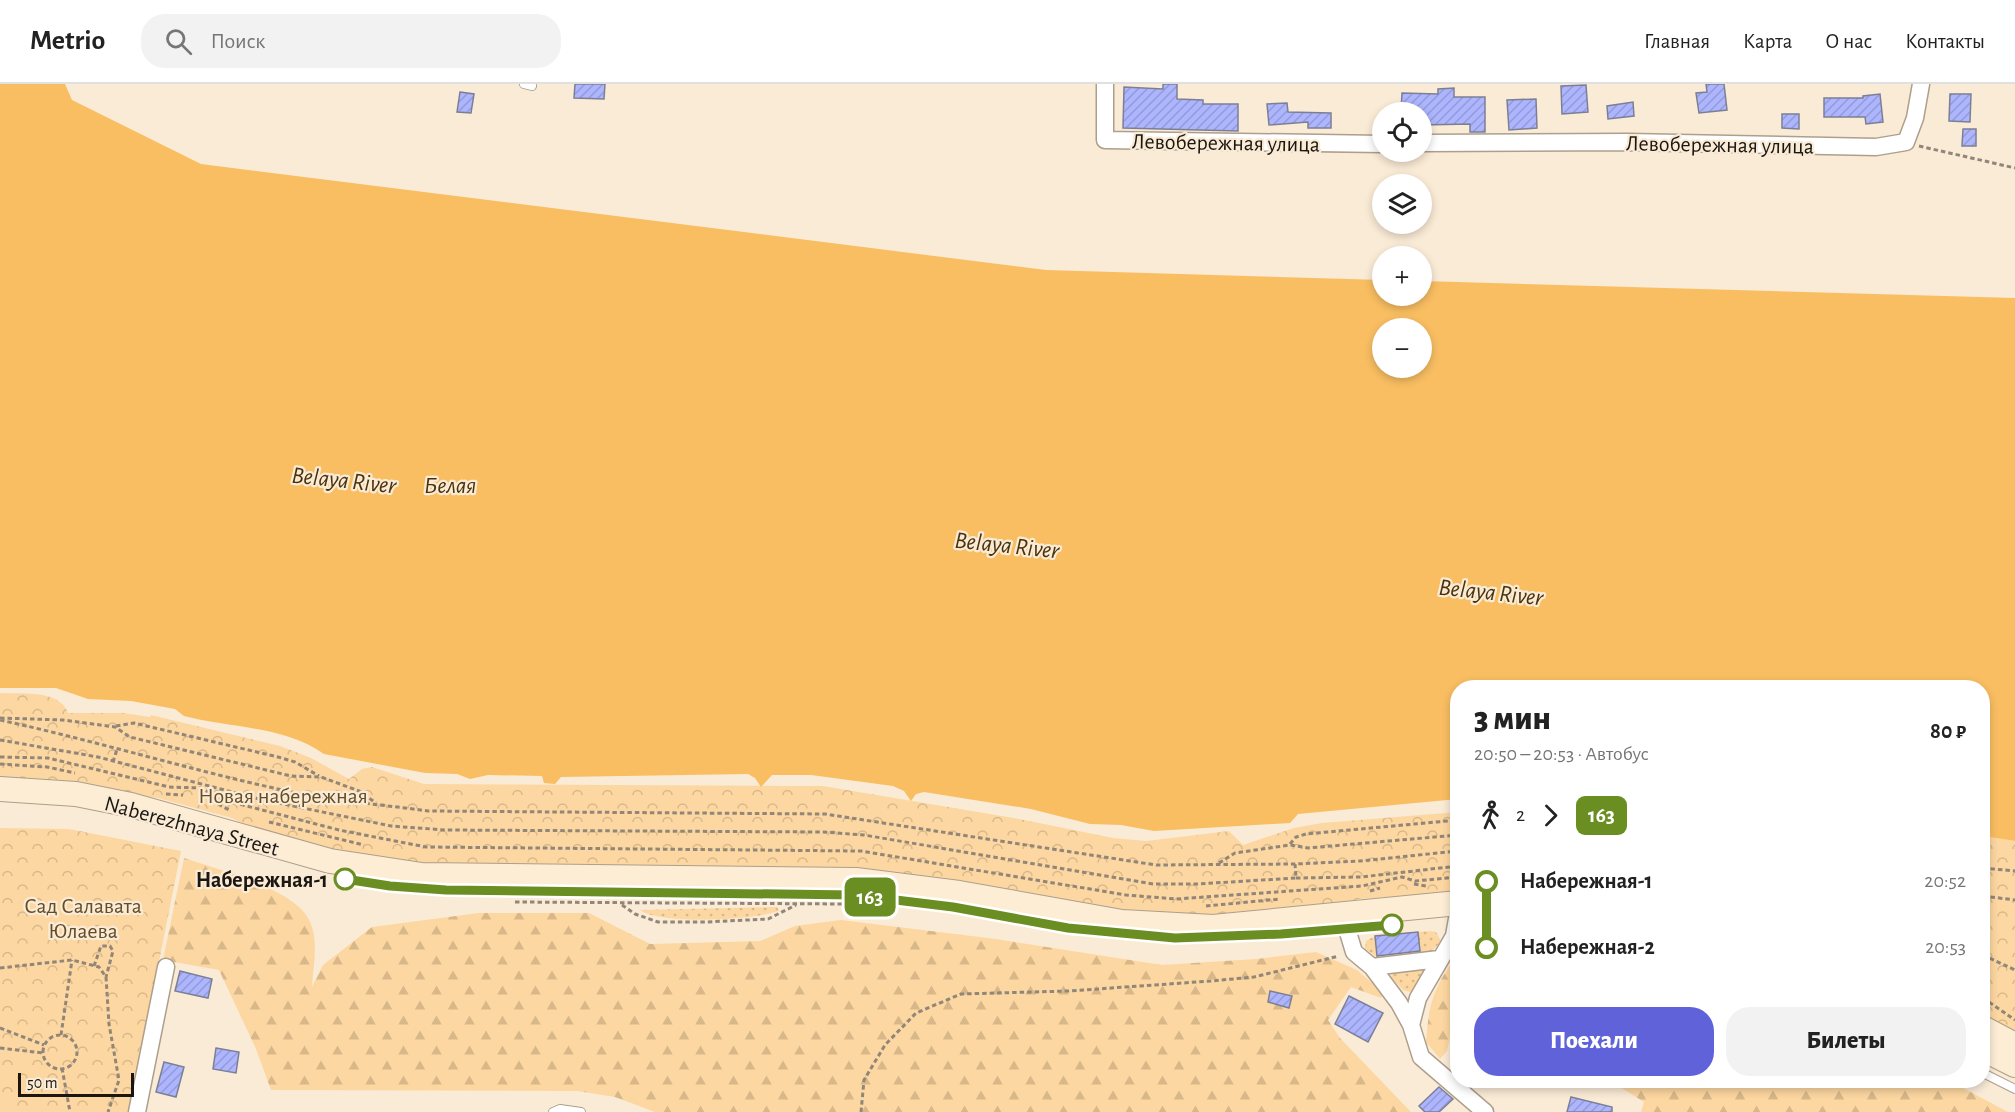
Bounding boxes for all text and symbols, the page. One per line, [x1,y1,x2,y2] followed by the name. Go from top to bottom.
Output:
[141,14,561,68] search box
[162,25,195,58] icon: search
[30,27,105,55] text: Metrio
[210,30,265,52] text: Поиск
[1644,31,1710,52] text: Главная
[1743,31,1792,52] text: Карта
[1825,31,1872,52] text: О нас
[1905,31,1985,52] text: Контакты
[1372,102,1432,378] map controls
[1372,102,1432,162] button: locate
[1132,130,1320,156] street label: Левобережная улица
[1626,132,1814,158] street label: Левобережная улица
[1372,174,1432,234] button: layers
[1372,246,1432,306] button: +
[1372,318,1432,378] button: −
[290,464,399,499] water label: Belaya River
[424,474,476,498] water label: Белая
[953,529,1062,564] water label: Belaya River
[1437,576,1546,611] water label: Belaya River
[1474,703,1551,736] text: 3 мин
[1930,720,1966,742] text: 80 ₽
[1474,744,1649,764] text: 20:50 – 20:53 · Автобус
[198,785,368,807] park label: Новая набережная
[102,792,281,860] street label: Naberezhnaya Street
[1474,799,1507,832] icon: walk
[1534,799,1567,832] icon: forward
[1516,805,1525,825] text: 2
[1588,805,1615,826] text: 163
[334,868,356,890] marker: Набережная-1
[196,869,328,891] place label: Набережная-1
[1520,870,1652,892] text: Набережная-1
[1924,871,1966,891] text: 20:52
[836,878,904,916] line badge: 163
[857,887,883,908] text: 163
[24,895,142,942] park label: Сад Салавата Юлаева
[1381,914,1403,936] unlabelled marker
[1520,936,1655,958] text: Набережная-2
[1925,937,1966,957] text: 20:53
[1474,1007,1714,1076] button: Поехали
[1726,1007,1966,1076] button: Билеты
[18,1070,134,1098] scale bar
[27,1075,58,1091] text: 50 m

